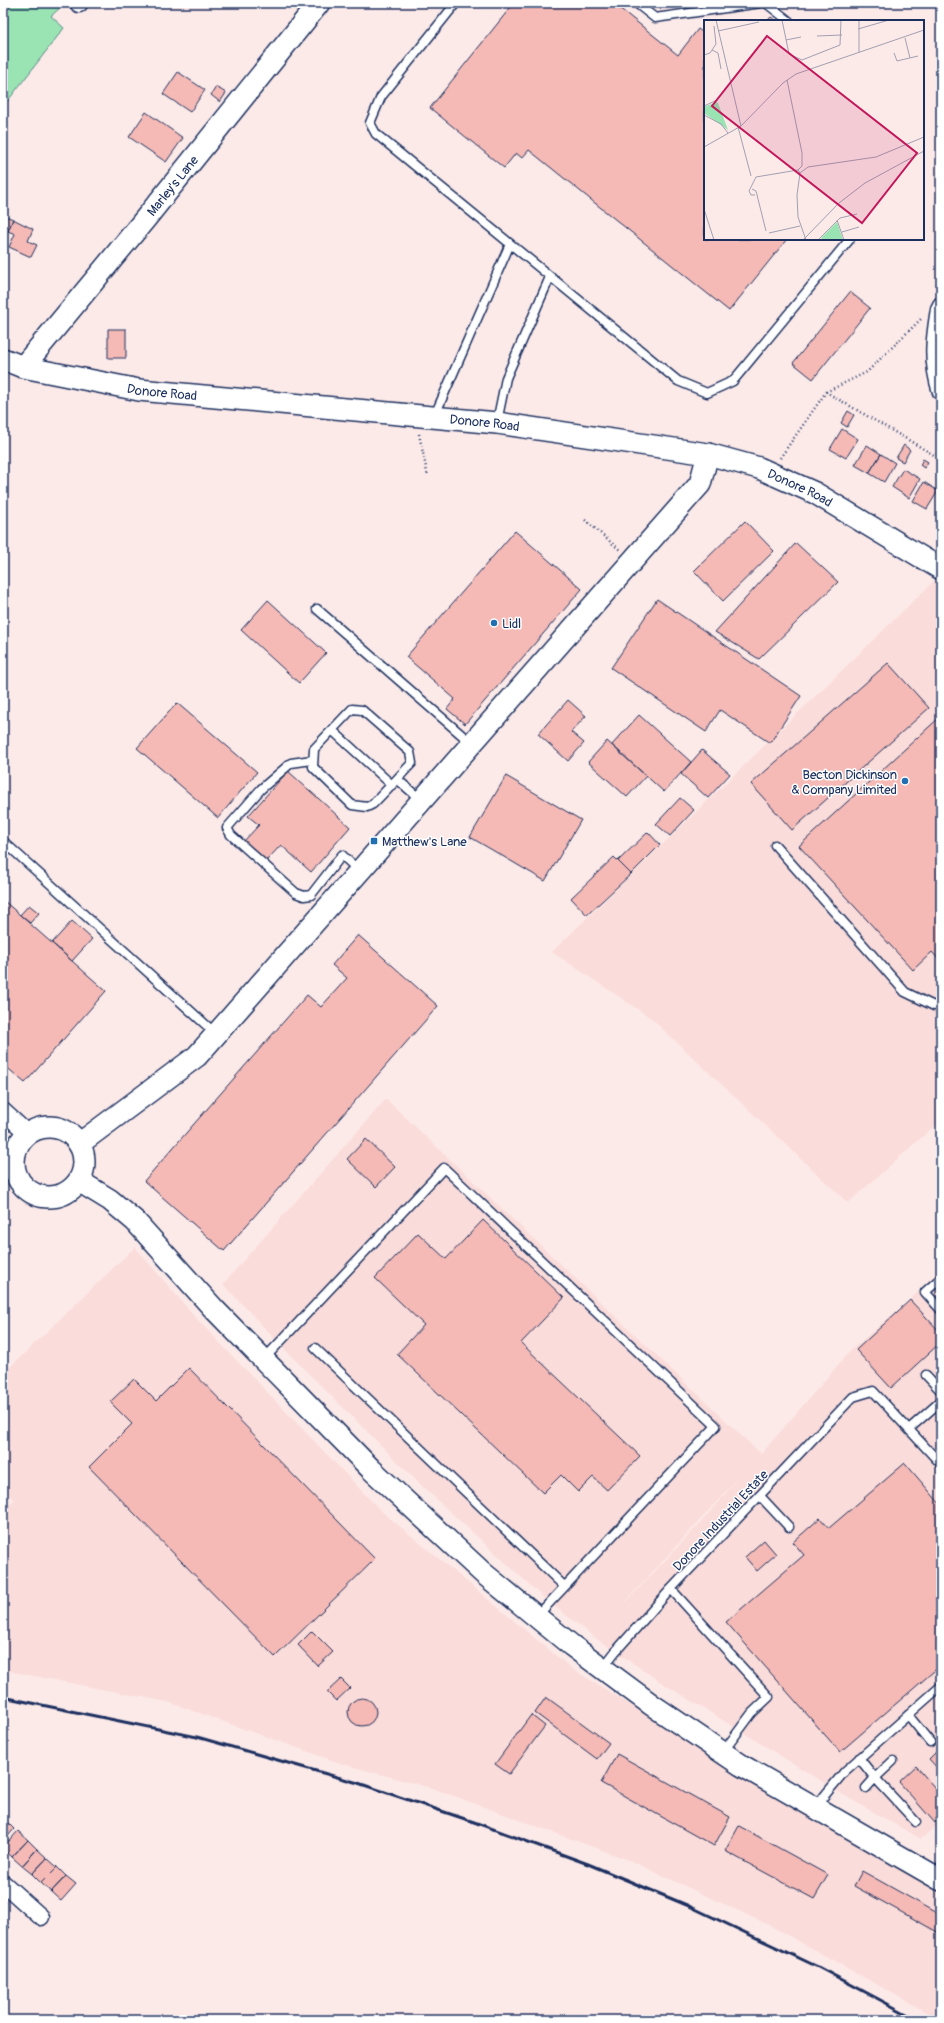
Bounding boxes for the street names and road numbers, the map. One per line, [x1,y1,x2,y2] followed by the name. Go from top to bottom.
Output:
[144,152,202,219] street label: Marley's Lane
[126,381,198,404] street label: Donore Road
[449,412,521,435] street label: Donore Road
[765,466,835,511] street label: Donore Road
[670,1466,772,1574] street label: Donore Industrial Estate

